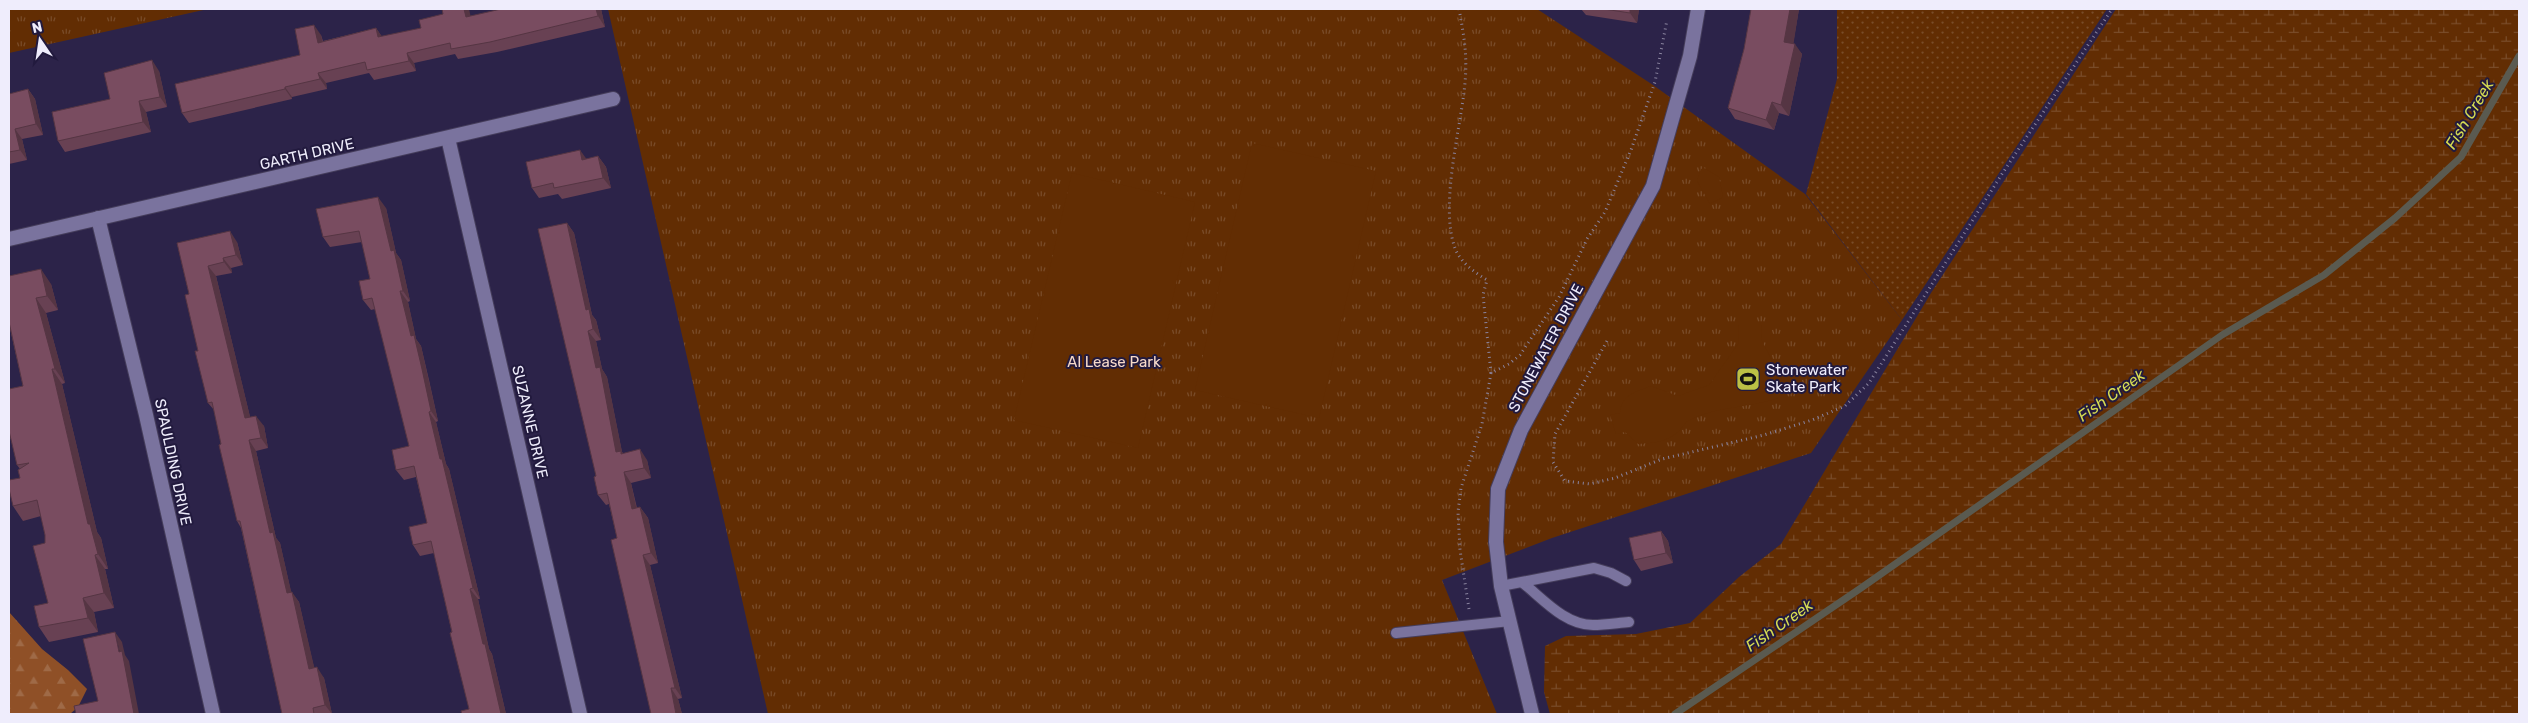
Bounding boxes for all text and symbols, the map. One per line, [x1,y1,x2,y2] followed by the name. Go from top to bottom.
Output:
[15,15,65,65] north arrow
[30,18,44,37] text: N
[2441,75,2498,153] water label: Fish Creek
[258,134,356,174] street label: GARTH DRIVE
[1505,281,1587,415] street label: STONEWATER DRIVE
[1067,353,1161,371] park label: Al Lease Park
[1766,361,1847,396] place label: Stonewater Skate Park
[508,364,552,480] street label: SUZANNE DRIVE
[2074,365,2149,426] water label: Fish Creek
[1735,366,1761,392] sports icon: Stonewater Skate Park
[151,397,195,527] street label: SPAULDING DRIVE
[1742,595,1817,656] water label: Fish Creek

